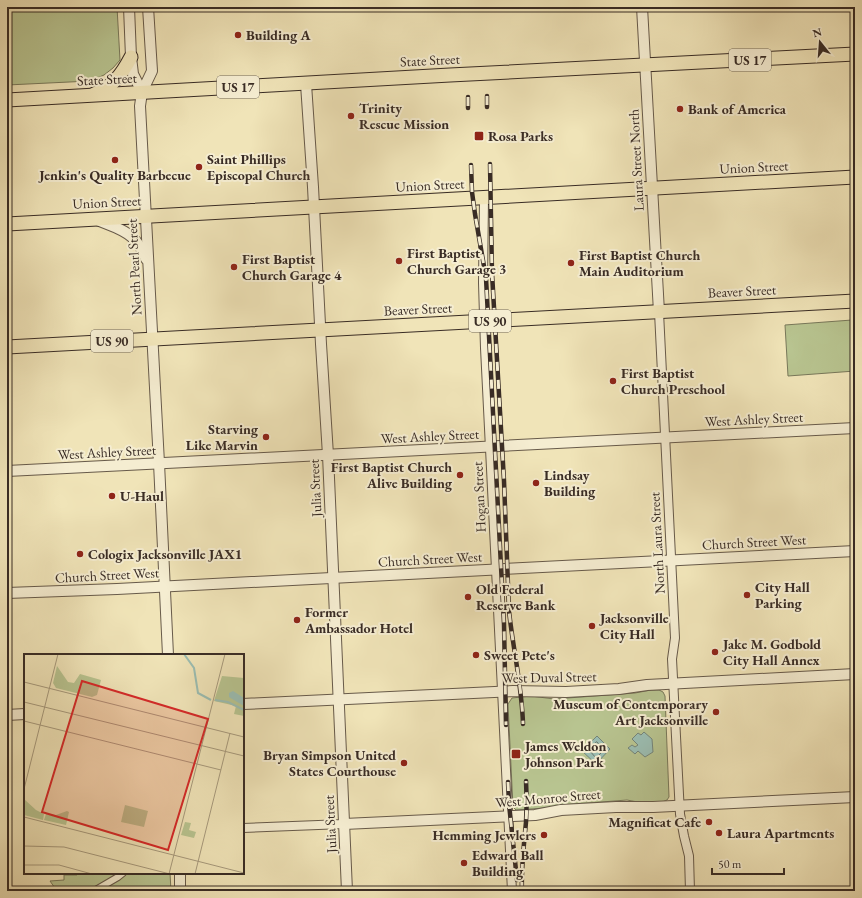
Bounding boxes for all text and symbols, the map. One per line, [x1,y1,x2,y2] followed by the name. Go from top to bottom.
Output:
[800,22,840,62] north arrow
[811,24,823,40] text: N
[246,26,311,44] place label: Building A
[233,30,243,40] marker: Building A
[400,49,461,71] street label: State Street
[729,49,771,71] road number: US 17
[77,68,138,90] street label: State Street
[217,76,259,98] road number: US 17
[359,99,449,133] place label: Trinity Rescue Mission
[688,100,787,118] place label: Bank of America
[675,104,685,114] marker: Bank of America
[624,109,648,211] street label: Laura Street North
[346,111,356,121] marker: Trinity Rescue Mission
[488,127,553,145] place label: Rosa Parks
[473,130,485,142] marker: Rosa Parks
[207,150,311,184] place label: Saint Phillips Episcopal Church
[110,155,120,165] marker: Jenkin's Quality Barbecue
[719,156,790,178] street label: Union Street
[194,162,204,172] marker: Saint Phillips Episcopal Church
[37,166,191,184] place label: Jenkin's Quality Barbecue
[395,174,466,196] street label: Union Street
[72,191,143,213] street label: Union Street
[122,218,146,316] street label: North Pearl Street
[407,244,506,278] place label: First Baptist Church Garage 3
[579,246,700,280] place label: First Baptist Church Main Auditorium
[242,250,342,284] place label: First Baptist Church Garage 4
[394,256,404,266] marker: First Baptist Church Garage 3
[566,258,576,268] marker: First Baptist Church Main Auditorium
[229,262,239,272] marker: First Baptist Church Garage 4
[707,280,777,302] street label: Beaver Street
[383,298,453,320] street label: Beaver Street
[469,310,511,332] road number: US 90
[91,330,133,352] road number: US 90
[621,364,725,398] place label: First Baptist Church Preschool
[608,376,618,386] marker: First Baptist Church Preschool
[704,407,804,431] street label: West Ashley Street
[186,420,259,454] place label: Starving Like Marvin
[380,424,480,448] street label: West Ashley Street
[261,432,271,442] marker: Starving Like Marvin
[57,440,157,464] street label: West Ashley Street
[304,458,326,518] street label: Julia Street
[331,458,453,492] place label: First Baptist Church Alive Building
[468,461,490,533] street label: Hogan Street
[544,466,596,500] place label: Lindsay Building
[455,470,465,480] marker: First Baptist Church Alive Building
[531,478,541,488] marker: Lindsay Building
[120,487,164,505] place label: U-Haul
[107,491,117,501] marker: U-Haul
[645,491,669,594] street label: North Laura Street
[701,530,807,554] street label: Church Street West
[88,545,242,563] place label: Cologix Jacksonville JAX1
[377,547,483,571] street label: Church Street West
[75,549,85,559] marker: Cologix Jacksonville JAX1
[54,563,160,587] street label: Church Street West
[755,578,810,612] place label: City Hall Parking
[476,580,556,614] place label: Old Federal Reserve Bank
[742,590,752,600] marker: City Hall Parking
[463,592,473,602] marker: Old Federal Reserve Bank
[304,603,413,637] place label: Former Ambassador Hotel
[598,609,669,643] place label: Jacksonville City Hall
[292,615,302,625] marker: Former Ambassador Hotel
[587,621,597,631] marker: Jacksonville City Hall
[721,635,821,669] place label: Jake M. Godbold City Hall Annex
[484,646,555,664] place label: Sweet Pete's
[710,647,720,657] marker: Jake M. Godbold City Hall Annex
[471,650,481,660] marker: Sweet Pete's
[24,654,244,874] inset map
[501,667,597,687] street label: West Duval Street
[553,695,708,729] place label: Museum of Contemporary Art Jacksonville
[711,707,721,717] marker: Museum of Contemporary Art Jacksonville
[523,737,606,771] place label: James Weldon Johnson Park
[263,746,396,780] place label: Bryan Simpson United States Courthouse
[510,748,522,760] marker: James Weldon Johnson Park
[399,758,409,768] marker: Bryan Simpson United States Courthouse
[494,784,602,812] street label: West Monroe Street
[319,794,341,854] street label: Julia Street
[608,813,701,831] place label: Magnificat Cafe
[704,817,714,827] marker: Magnificat Cafe
[727,824,834,842] place label: Laura Apartments
[433,826,536,844] place label: Hemming Jewlers
[714,828,724,838] marker: Laura Apartments
[539,830,549,840] marker: Hemming Jewlers
[472,846,543,880] place label: Edward Ball Building
[712,850,784,876] scale bar
[718,856,742,872] text: 50 m
[459,858,469,868] marker: Edward Ball Building

